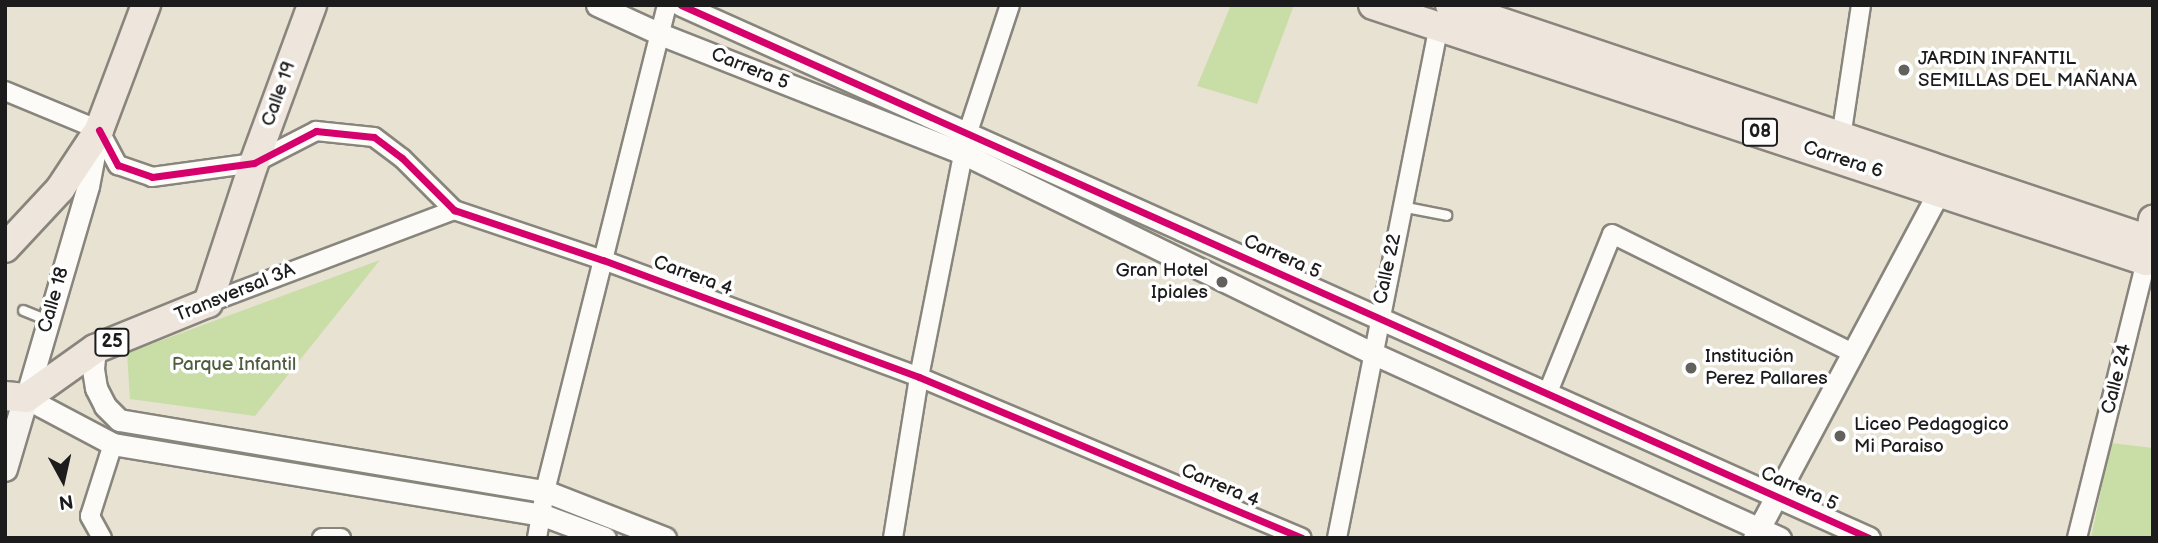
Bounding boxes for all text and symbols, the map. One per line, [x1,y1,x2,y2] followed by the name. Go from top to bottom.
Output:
[708,43,792,95] street label: Carrera 5
[1918,48,2137,92] place label: JARDIN INFANTIL SEMILLAS DEL MAÑANA
[257,58,301,130] street label: Calle 19
[1896,62,1912,78] marker: JARDIN INFANTIL SEMILLAS DEL MAÑANA
[1741,118,1779,146] road number: 08
[1800,136,1886,184] street label: Carrera 6
[1240,230,1324,284] street label: Carrera 5
[1369,232,1407,306] street label: Calle 22
[650,251,736,301] street label: Carrera 4
[172,259,298,327] street label: Transversal 3A
[1115,260,1208,304] place label: Gran Hotel Ipiales
[34,264,74,336] street label: Calle 18
[1214,274,1230,290] marker: Gran Hotel Ipiales
[93,328,131,356] road number: 25
[2097,342,2137,416] street label: Calle 24
[1705,346,1828,390] place label: Institución Perez Pallares
[172,354,296,376] park label: Parque Infantil
[1683,360,1699,376] marker: Institución Perez Pallares
[1854,414,2009,458] place label: Liceo Pedagogico Mi Paraiso
[1832,428,1848,444] marker: Liceo Pedagogico Mi Paraiso
[28,445,98,515] north arrow
[1177,459,1263,513] street label: Carrera 4
[1757,462,1841,516] street label: Carrera 5
[57,489,75,514] text: N

